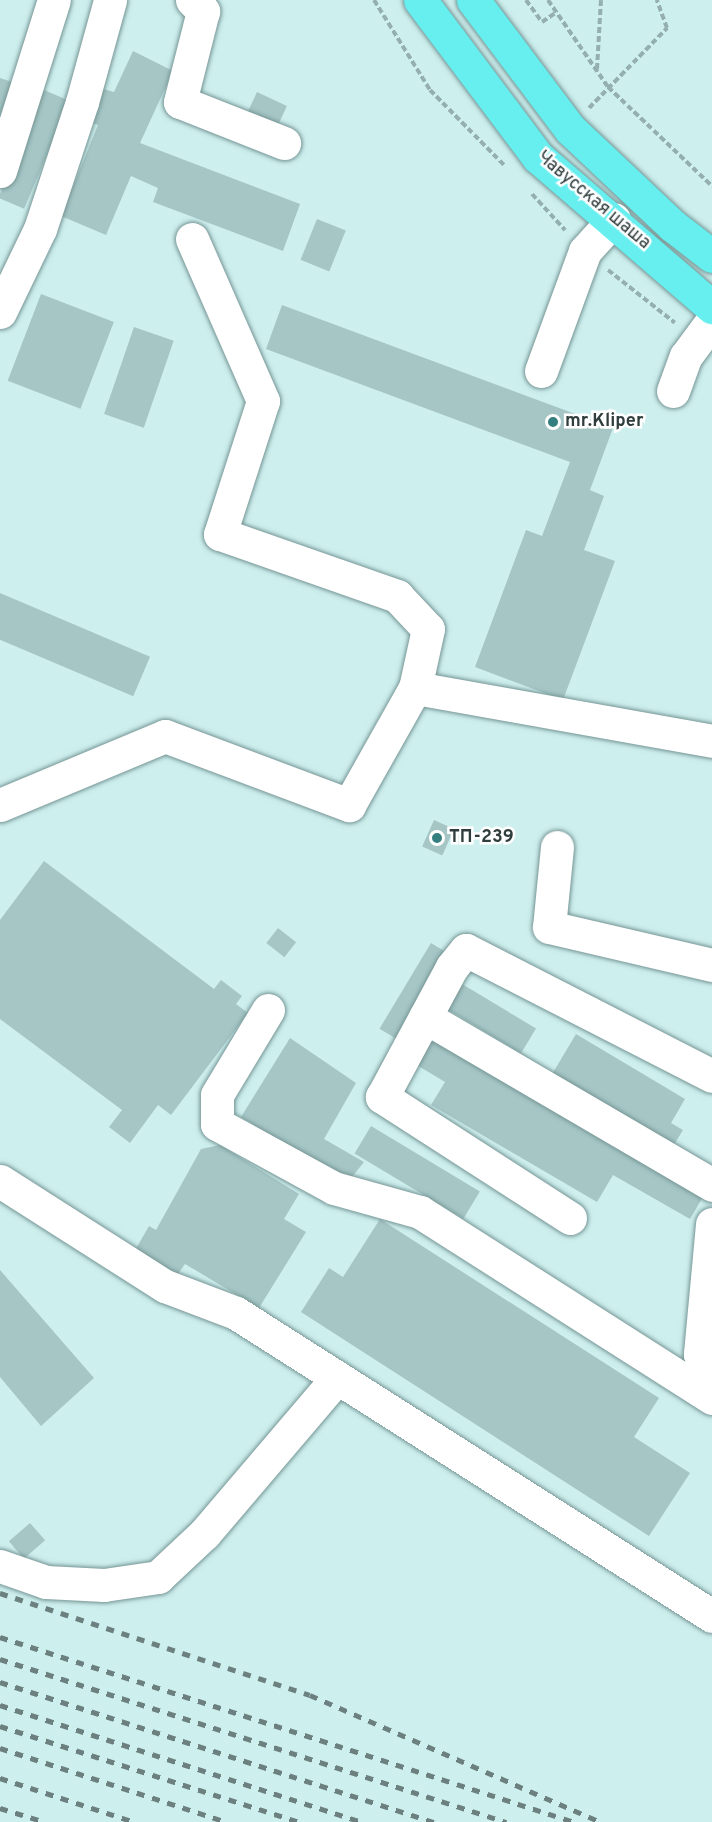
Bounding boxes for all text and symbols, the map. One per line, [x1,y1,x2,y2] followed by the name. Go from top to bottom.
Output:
[532,147,654,255] street label: Чавусская шаша
[565,411,643,433] place label: mr.Kliper
[546,415,560,429] marker: mr.Kliper
[449,827,514,849] place label: ТП-239
[430,831,444,845] marker: ТП-239

